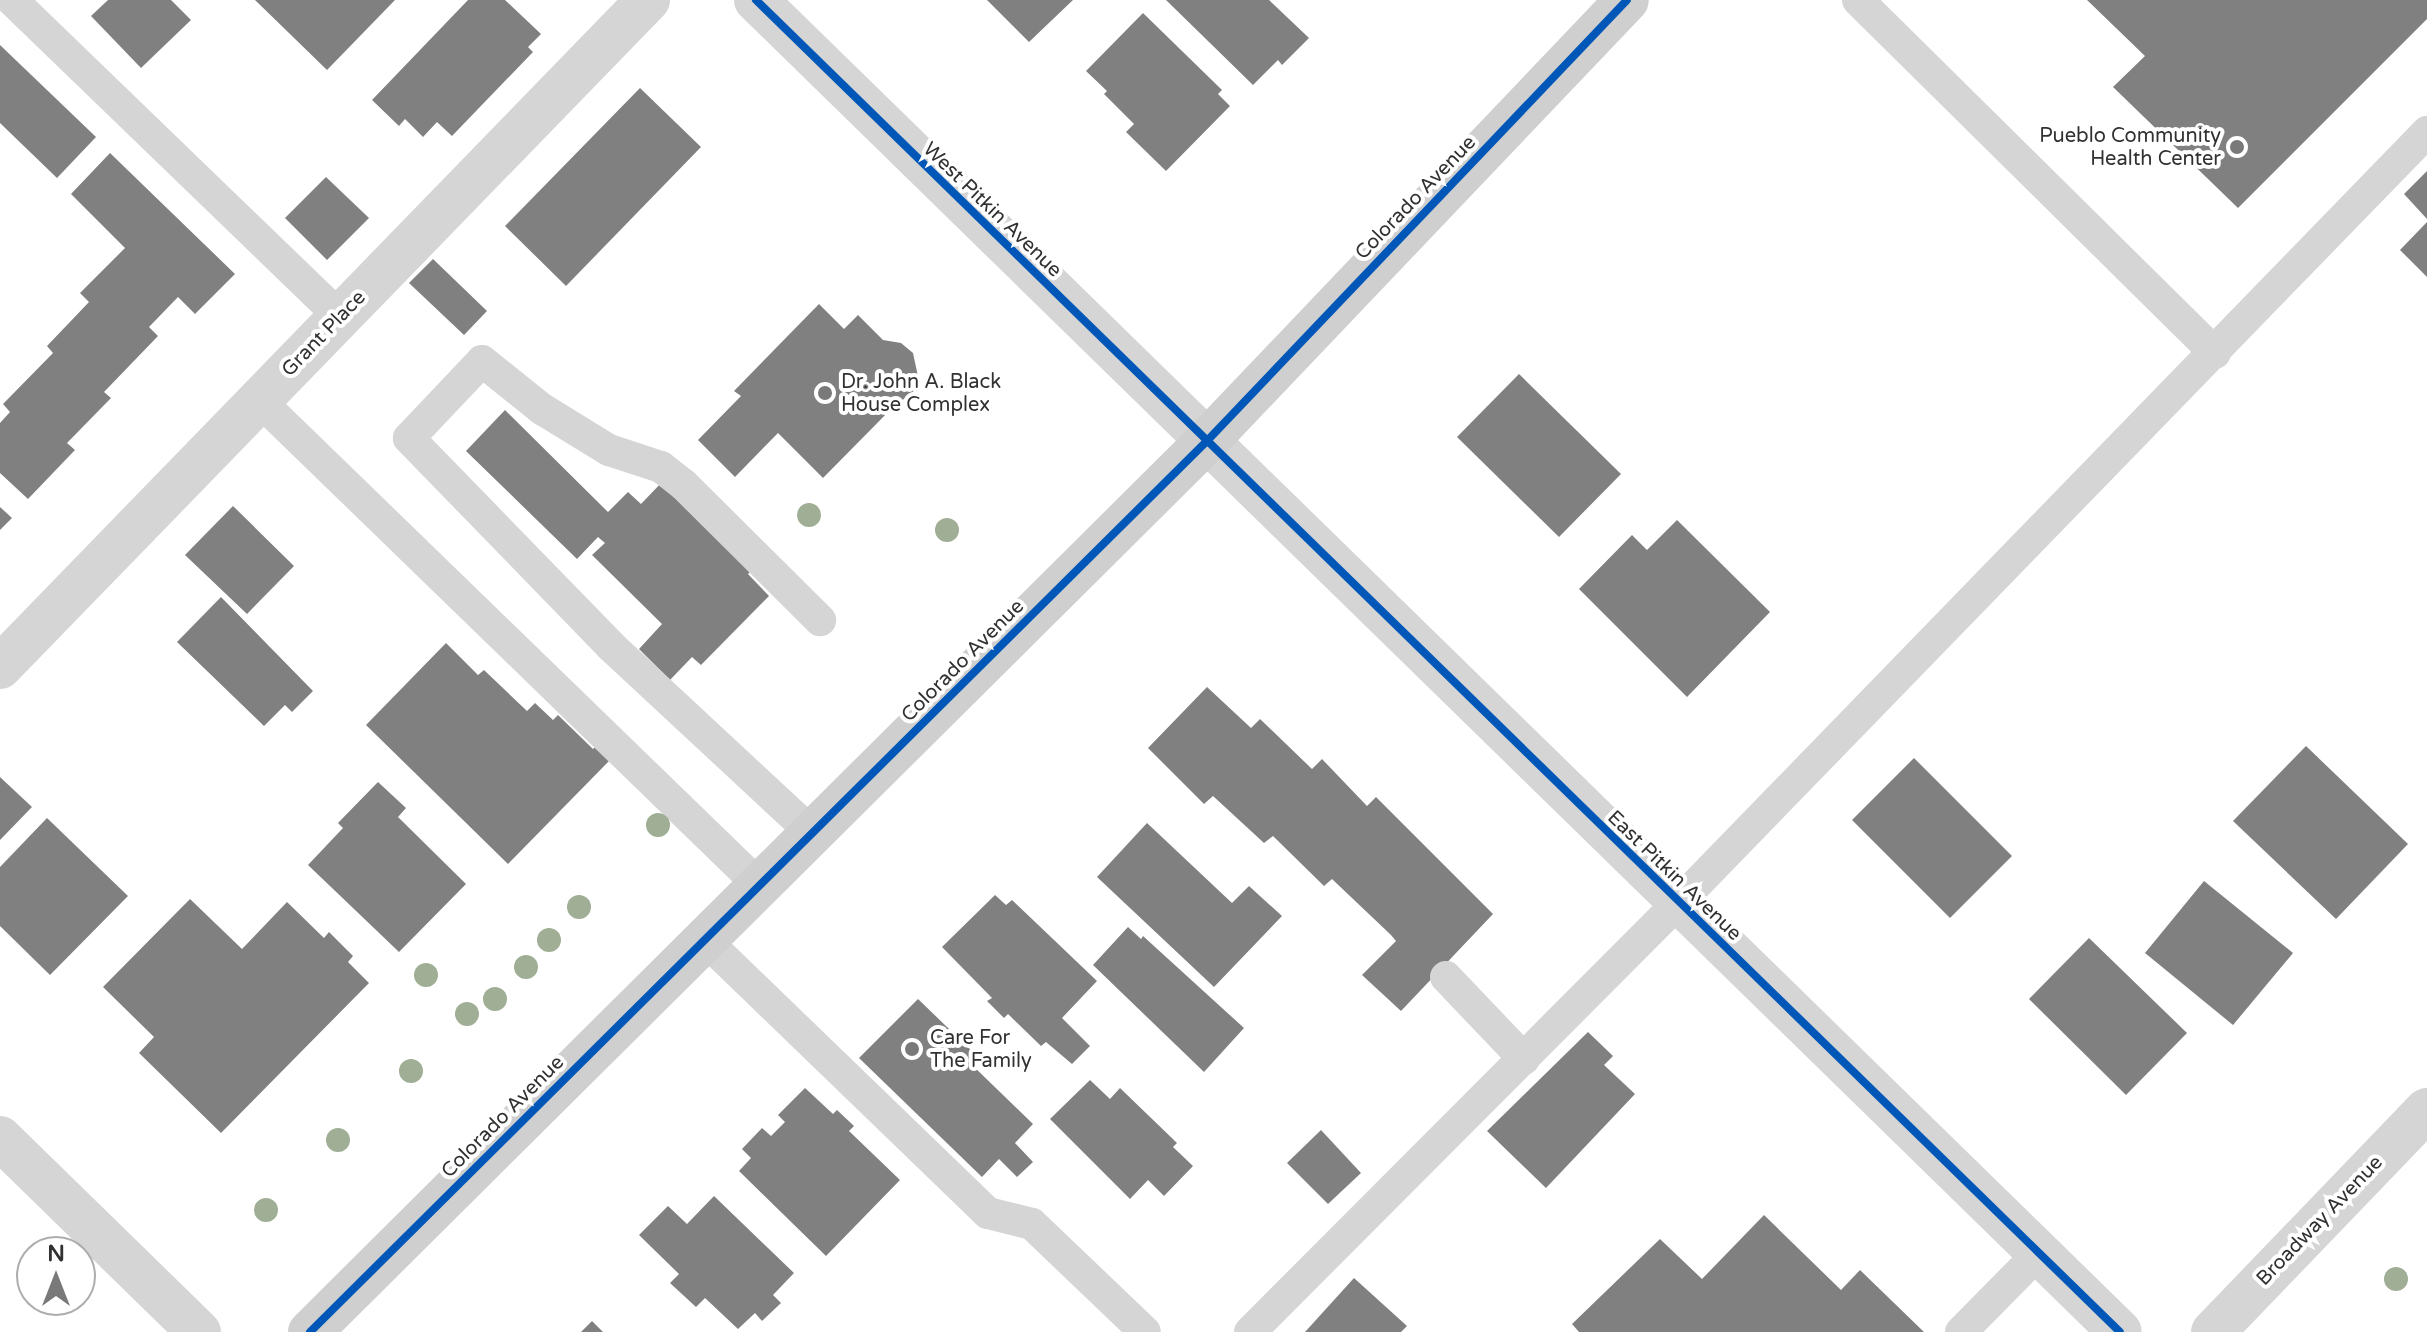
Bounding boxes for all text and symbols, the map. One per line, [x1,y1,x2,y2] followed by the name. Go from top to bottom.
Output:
[2039,124,2221,171] place label: Pueblo Community Health Center
[1351,131,1481,265] street label: Colorado Avenue
[918,138,1066,282] street label: West Pitkin Avenue
[2228,138,2246,156] marker: Pueblo Community Health Center
[277,286,371,382] street label: Grant Place
[841,370,1001,417] place label: Dr. John A. Black House Complex
[816,384,834,402] marker: Dr. John A. Black House Complex
[897,595,1029,727] street label: Colorado Avenue
[1602,806,1746,946] street label: East Pitkin Avenue
[930,1026,1032,1073] place label: Care For The Family
[901,1038,923,1060] marker: Care For The Family
[437,1051,569,1183] street label: Colorado Avenue
[2252,1151,2388,1291] street label: Broadway Avenue
[16,1236,96,1316] north arrow
[47,1241,65,1267] text: N

